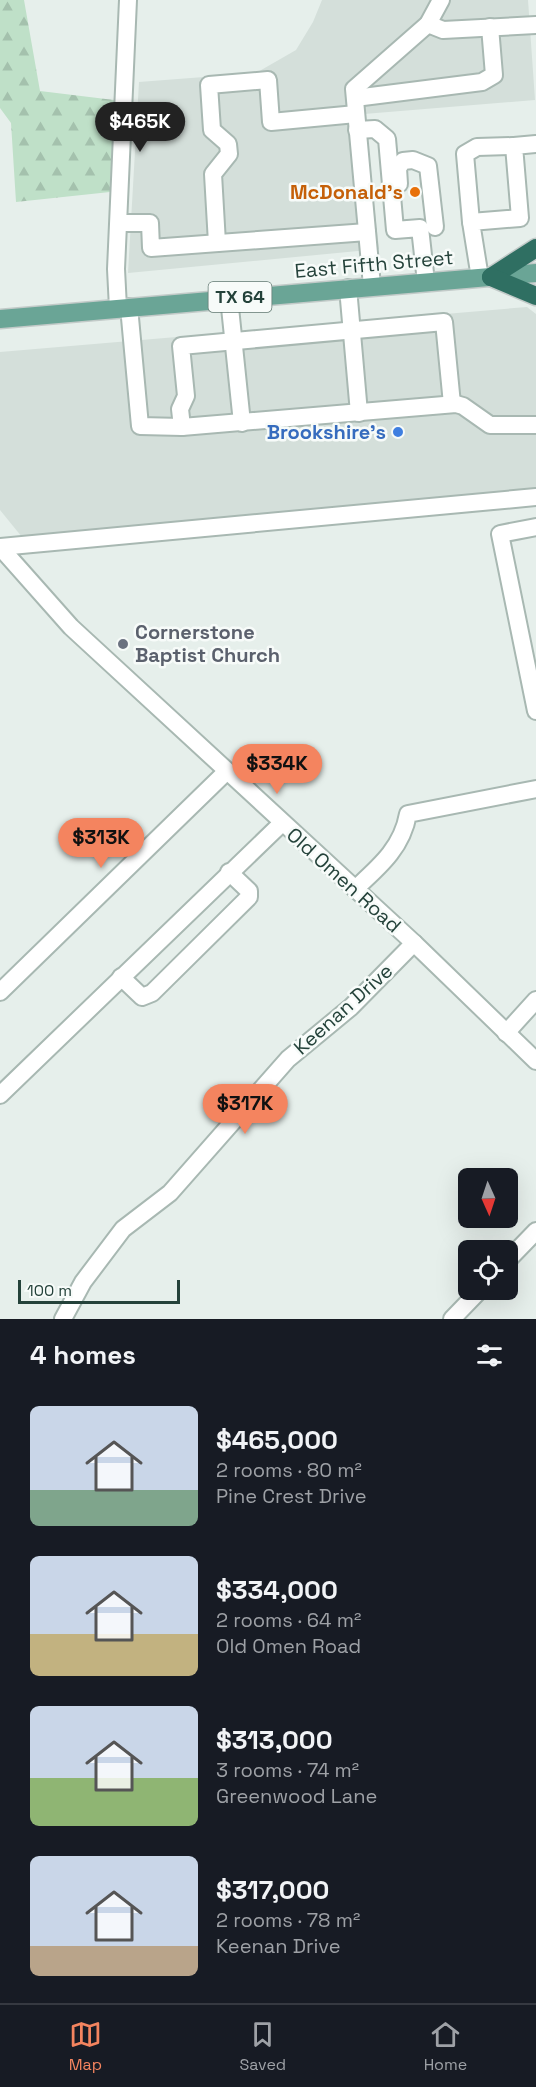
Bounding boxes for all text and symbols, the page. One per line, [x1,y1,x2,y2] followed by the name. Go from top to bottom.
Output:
[98,102,182,153] pin: $465K
[109,108,171,134] text: $465K
[290,179,403,205] place label: McDonald's
[408,185,422,199] marker: McDonald's
[294,244,454,284] street label: East Fifth Street
[208,282,272,312] road number: TX 64
[267,419,386,445] place label: Brookshire's
[391,425,405,439] marker: Brookshire's
[135,619,280,668] place label: Cornerstone Baptist Church
[116,637,130,651] marker: Cornerstone Baptist Church
[235,744,319,795] pin: $334K
[246,750,308,776] text: $334K
[59,818,143,869] pin: $313K
[281,822,407,938] street label: Old Omen Road
[72,824,130,850] text: $313K
[288,958,398,1060] street label: Keenan Drive
[203,1084,287,1135] pin: $317K
[217,1090,273,1116] text: $317K
[458,1168,518,1228] north arrow
[458,1168,518,1300] map controls
[458,1240,518,1300] button: locate
[18,1277,180,1304] scale bar
[27,1280,72,1301] text: 100 m
[30,1338,136,1372] text: 4 homes
[473,1339,506,1372] icon: filters
[216,1423,338,1457] text: $465,000
[78,1430,150,1502] icon: home
[216,1457,362,1483] text: 2 rooms · 80 m²
[216,1483,367,1509] text: Pine Crest Drive
[216,1573,338,1607] text: $334,000
[78,1580,150,1652] icon: home
[216,1607,361,1633] text: 2 rooms · 64 m²
[216,1633,361,1659] text: Old Omen Road
[216,1723,333,1757] text: $313,000
[78,1730,150,1802] icon: home
[216,1757,359,1783] text: 3 rooms · 74 m²
[216,1783,377,1809] text: Greenwood Lane
[216,1873,329,1907] text: $317,000
[78,1880,150,1952] icon: home
[216,1907,360,1933] text: 2 rooms · 78 m²
[216,1933,341,1959] text: Keenan Drive
[69,2018,102,2075] tab: Map
[240,2018,286,2075] tab: Saved
[424,2018,467,2075] tab: Home

